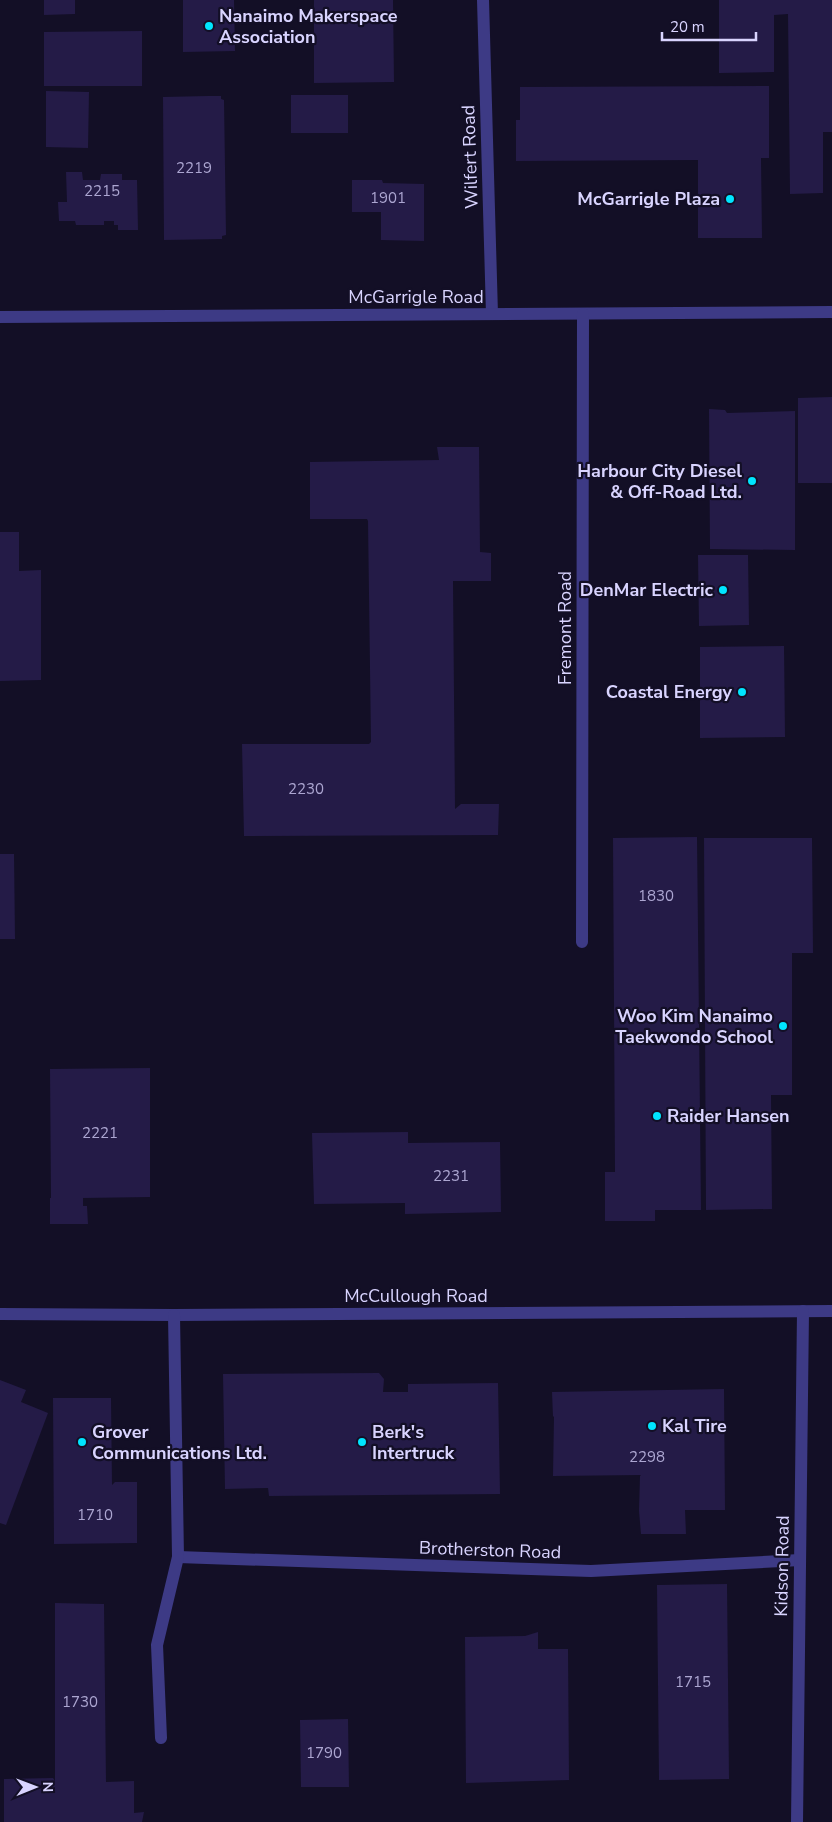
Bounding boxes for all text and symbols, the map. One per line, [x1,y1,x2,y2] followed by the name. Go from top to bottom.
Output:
[219,4,398,49] place label: Nanaimo Makerspace Association
[662,10,756,42] scale bar
[670,17,705,37] text: 20 m
[203,20,215,32] marker: Nanaimo Makerspace Association
[456,104,484,210] street label: Wilfert Road
[176,158,212,178] house number: 2219
[84,181,120,201] house number: 2215
[577,187,720,211] place label: McGarrigle Plaza
[370,188,406,208] house number: 1901
[724,193,736,205] marker: McGarrigle Plaza
[348,285,484,309] street label: McGarrigle Road
[577,459,742,504] place label: Harbour City Diesel & Off-Road Ltd.
[746,475,758,487] marker: Harbour City Diesel & Off-Road Ltd.
[553,571,577,685] street label: Fremont Road
[580,578,713,602] place label: DenMar Electric
[717,584,729,596] marker: DenMar Electric
[606,680,733,704] place label: Coastal Energy
[736,686,748,698] marker: Coastal Energy
[288,779,324,799] house number: 2230
[638,886,674,906] house number: 1830
[615,1004,773,1049] place label: Woo Kim Nanaimo Taekwondo School
[777,1020,789,1032] marker: Woo Kim Nanaimo Taekwondo School
[667,1104,790,1128] place label: Raider Hansen
[651,1110,663,1122] marker: Raider Hansen
[82,1123,118,1143] house number: 2221
[433,1166,469,1186] house number: 2231
[344,1284,488,1308] street label: McCullough Road
[662,1414,727,1438] place label: Kal Tire
[92,1420,267,1465] place label: Grover Communications Ltd.
[372,1420,455,1465] place label: Berk's Intertruck
[646,1420,658,1432] marker: Kal Tire
[76,1436,88,1448] marker: Grover Communications Ltd.
[356,1436,368,1448] marker: Berk's Intertruck
[629,1447,665,1467] house number: 2298
[77,1505,113,1525] house number: 1710
[769,1515,795,1617] street label: Kidson Road
[418,1536,562,1564] street label: Brotherston Road
[675,1672,711,1692] house number: 1715
[62,1692,98,1712] house number: 1730
[306,1743,342,1763] house number: 1790
[10,1762,60,1812] north arrow
[38,1781,57,1792] text: N

